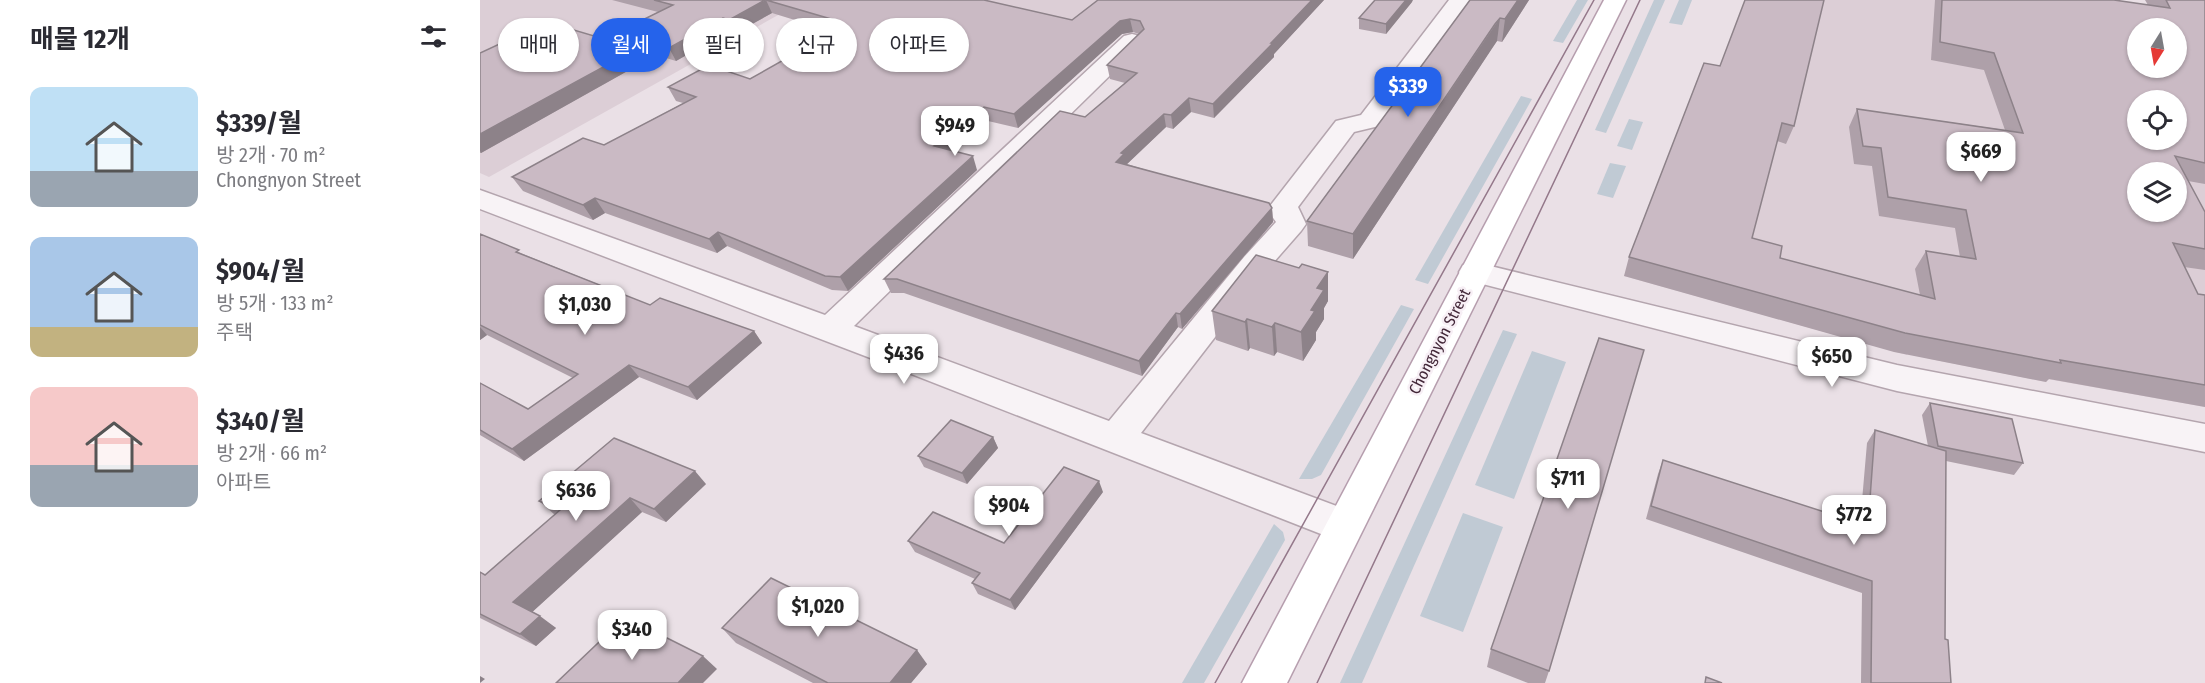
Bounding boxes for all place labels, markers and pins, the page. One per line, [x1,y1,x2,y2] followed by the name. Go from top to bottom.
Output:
[1372,67,1444,118] pin: $339
[919,106,991,157] pin: $949
[1945,132,2017,183] pin: $669
[536,285,634,336] pin: $1,030
[868,334,940,385] pin: $436
[1796,337,1868,388] pin: $650
[1532,459,1604,510] pin: $711
[540,471,612,522] pin: $636
[973,486,1045,537] pin: $904
[1818,495,1890,546] pin: $772
[769,587,867,638] pin: $1,020
[596,610,668,661] pin: $340

